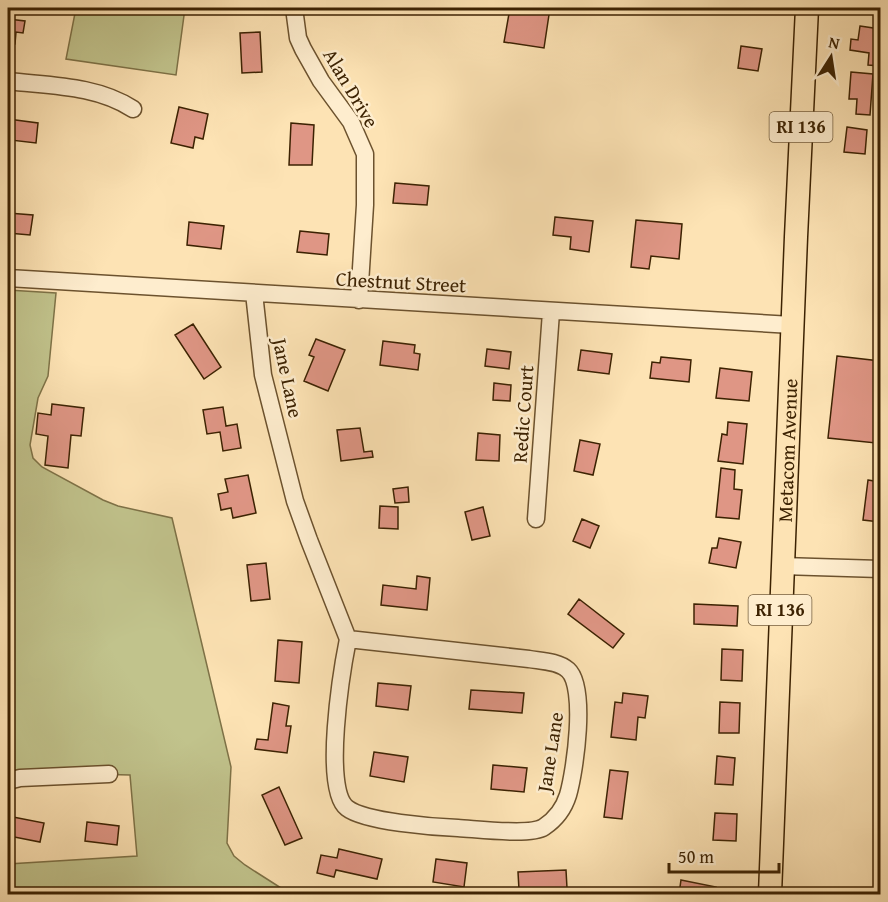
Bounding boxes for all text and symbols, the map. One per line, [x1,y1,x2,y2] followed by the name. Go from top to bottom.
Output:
[801,27,861,87] north arrow
[826,29,842,55] text: N
[316,43,386,133] street label: Alan Drive
[770,112,832,142] road number: RI 136
[335,264,467,299] street label: Chestnut Street
[265,333,311,420] street label: Jane Lane
[505,364,540,464] street label: Redic Court
[770,378,804,523] street label: Metacom Avenue
[748,595,812,625] road number: RI 136
[528,710,570,797] street label: Jane Lane
[669,836,778,874] scale bar
[678,843,714,870] text: 50 m

